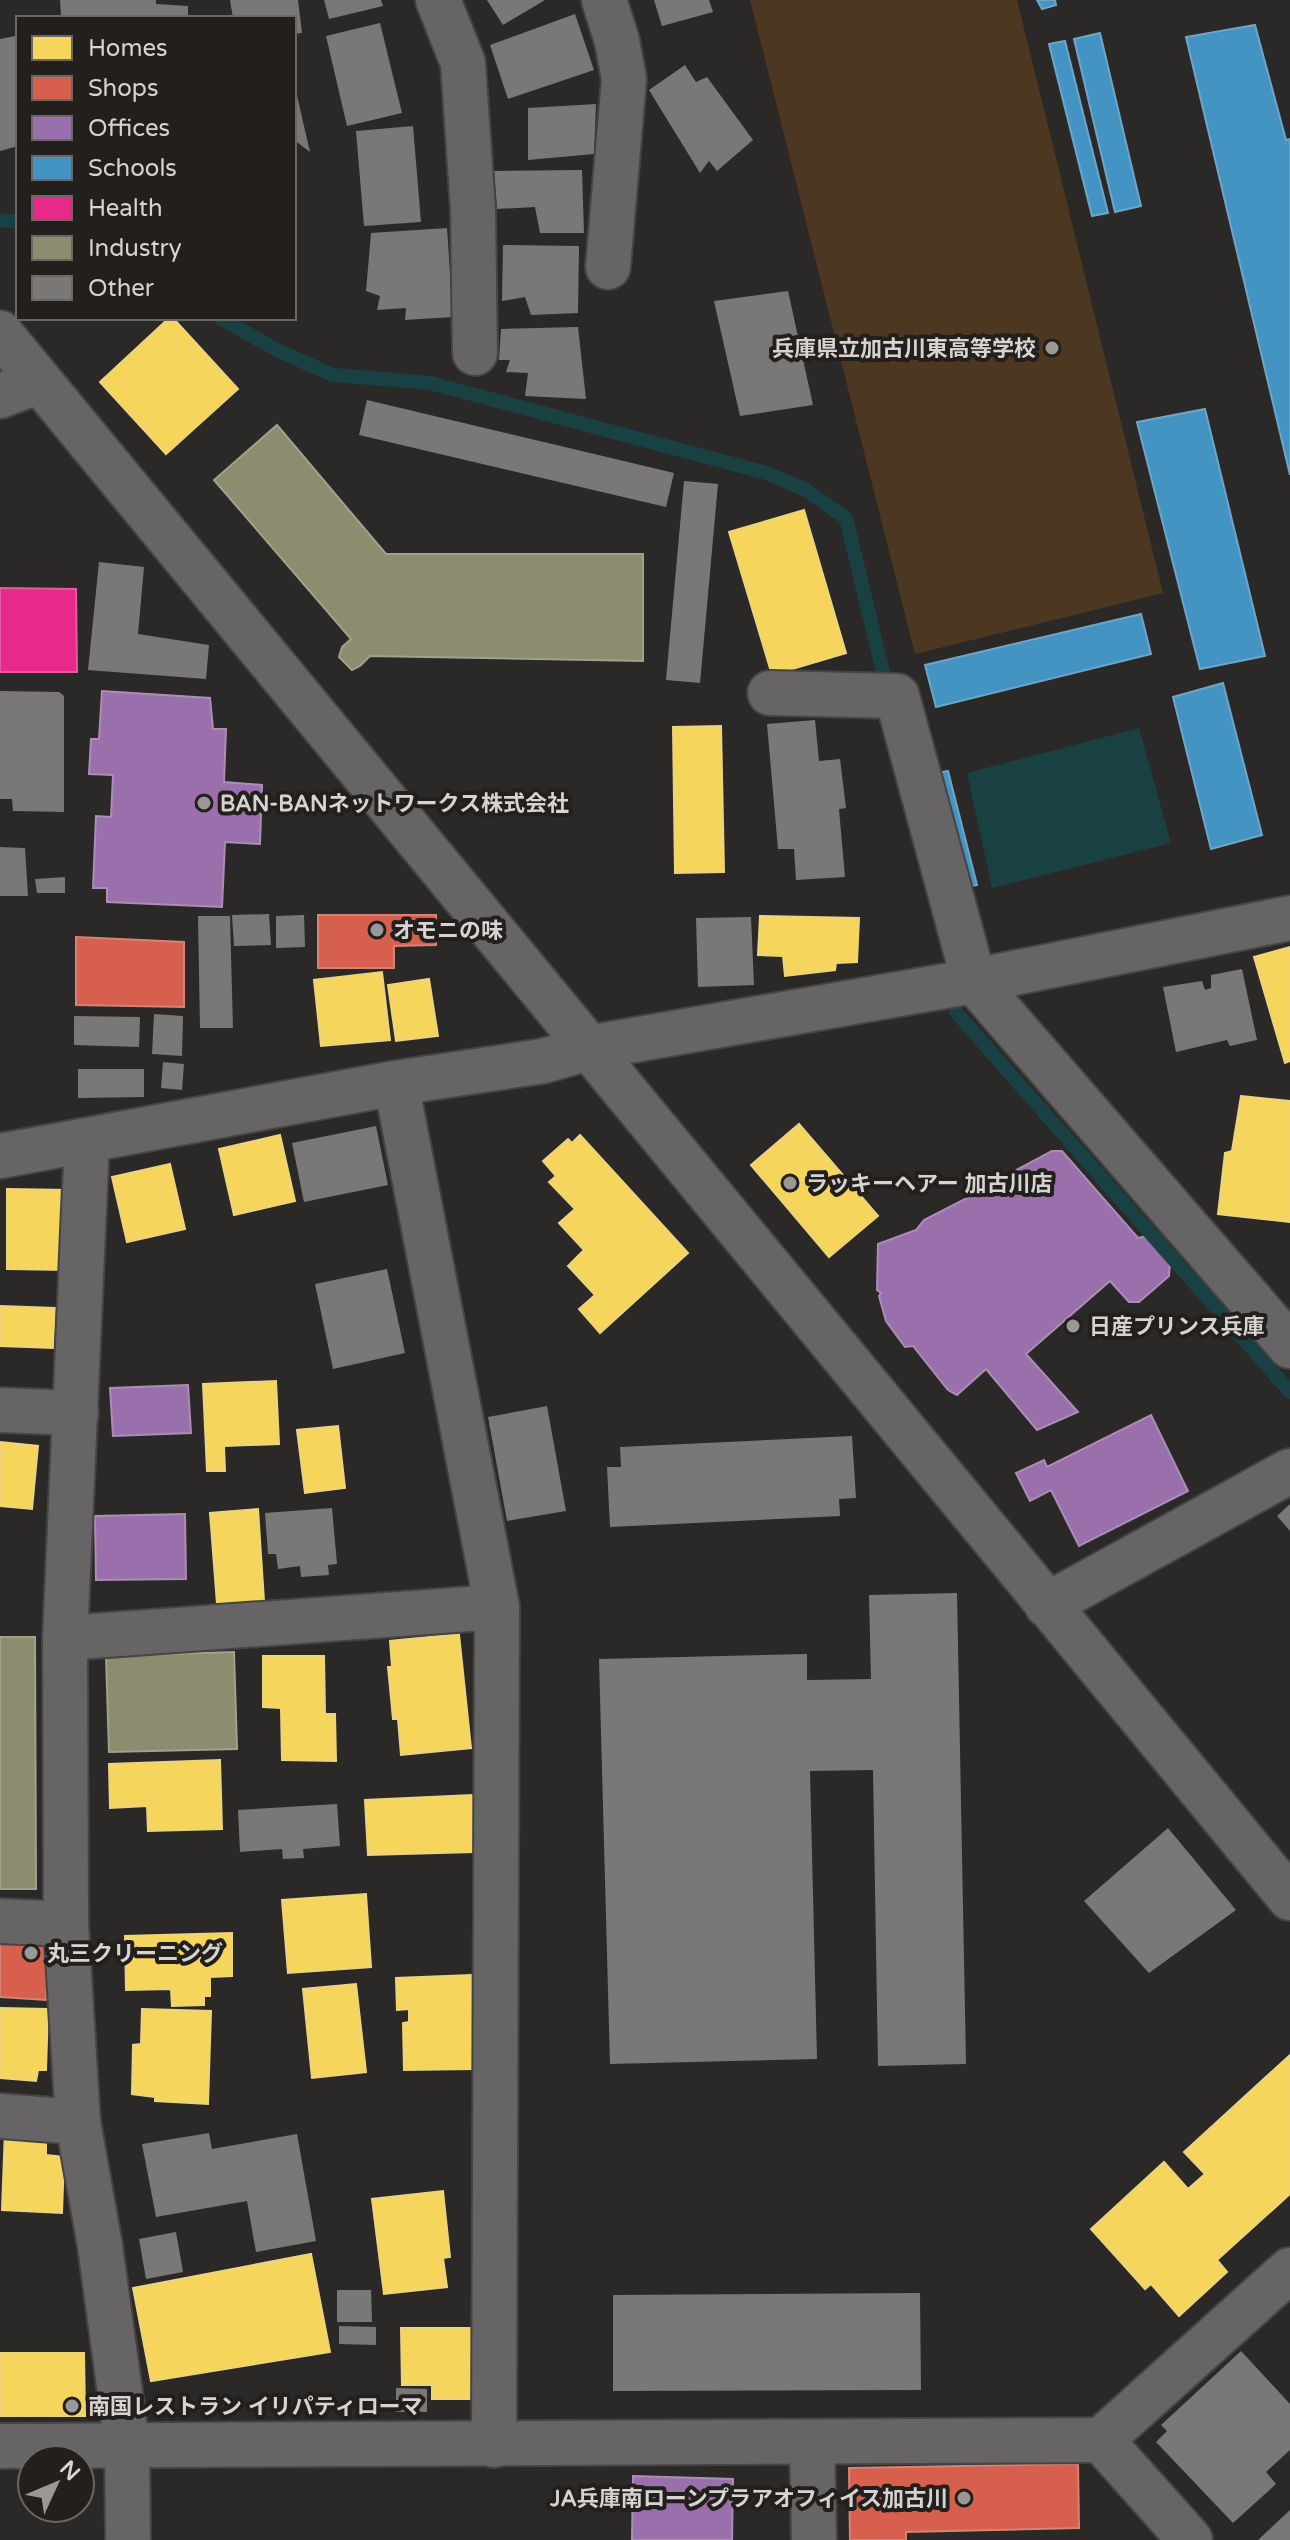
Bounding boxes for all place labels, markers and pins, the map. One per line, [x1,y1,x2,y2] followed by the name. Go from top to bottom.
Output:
[772,336,1036,362] place label: 兵庫県立加古川東高等学校
[1043,339,1061,357] marker: 兵庫県立加古川東高等学校
[220,791,569,817] place label: BAN-BANネットワークス株式会社
[195,794,213,812] marker: BAN-BANネットワークス株式会社
[393,918,503,944] place label: オモニの味
[368,921,386,939] marker: オモニの味
[806,1171,1052,1197] place label: ラッキーヘアー 加古川店
[781,1174,799,1192] marker: ラッキーヘアー 加古川店
[1089,1314,1265,1340] place label: 日産プリンス兵庫
[1064,1317,1082,1335] marker: 日産プリンス兵庫
[47,1941,223,1967] place label: 丸三クリーニング
[22,1944,40,1962] marker: 丸三クリーニング
[88,2394,422,2420] place label: 南国レストラン イリパティローマ
[63,2397,81,2415] marker: 南国レストラン イリパティローマ
[549,2486,948,2512] place label: JA兵庫南ローンプラアオフィイス加古川
[955,2489,973,2507] marker: JA兵庫南ローンプラアオフィイス加古川

